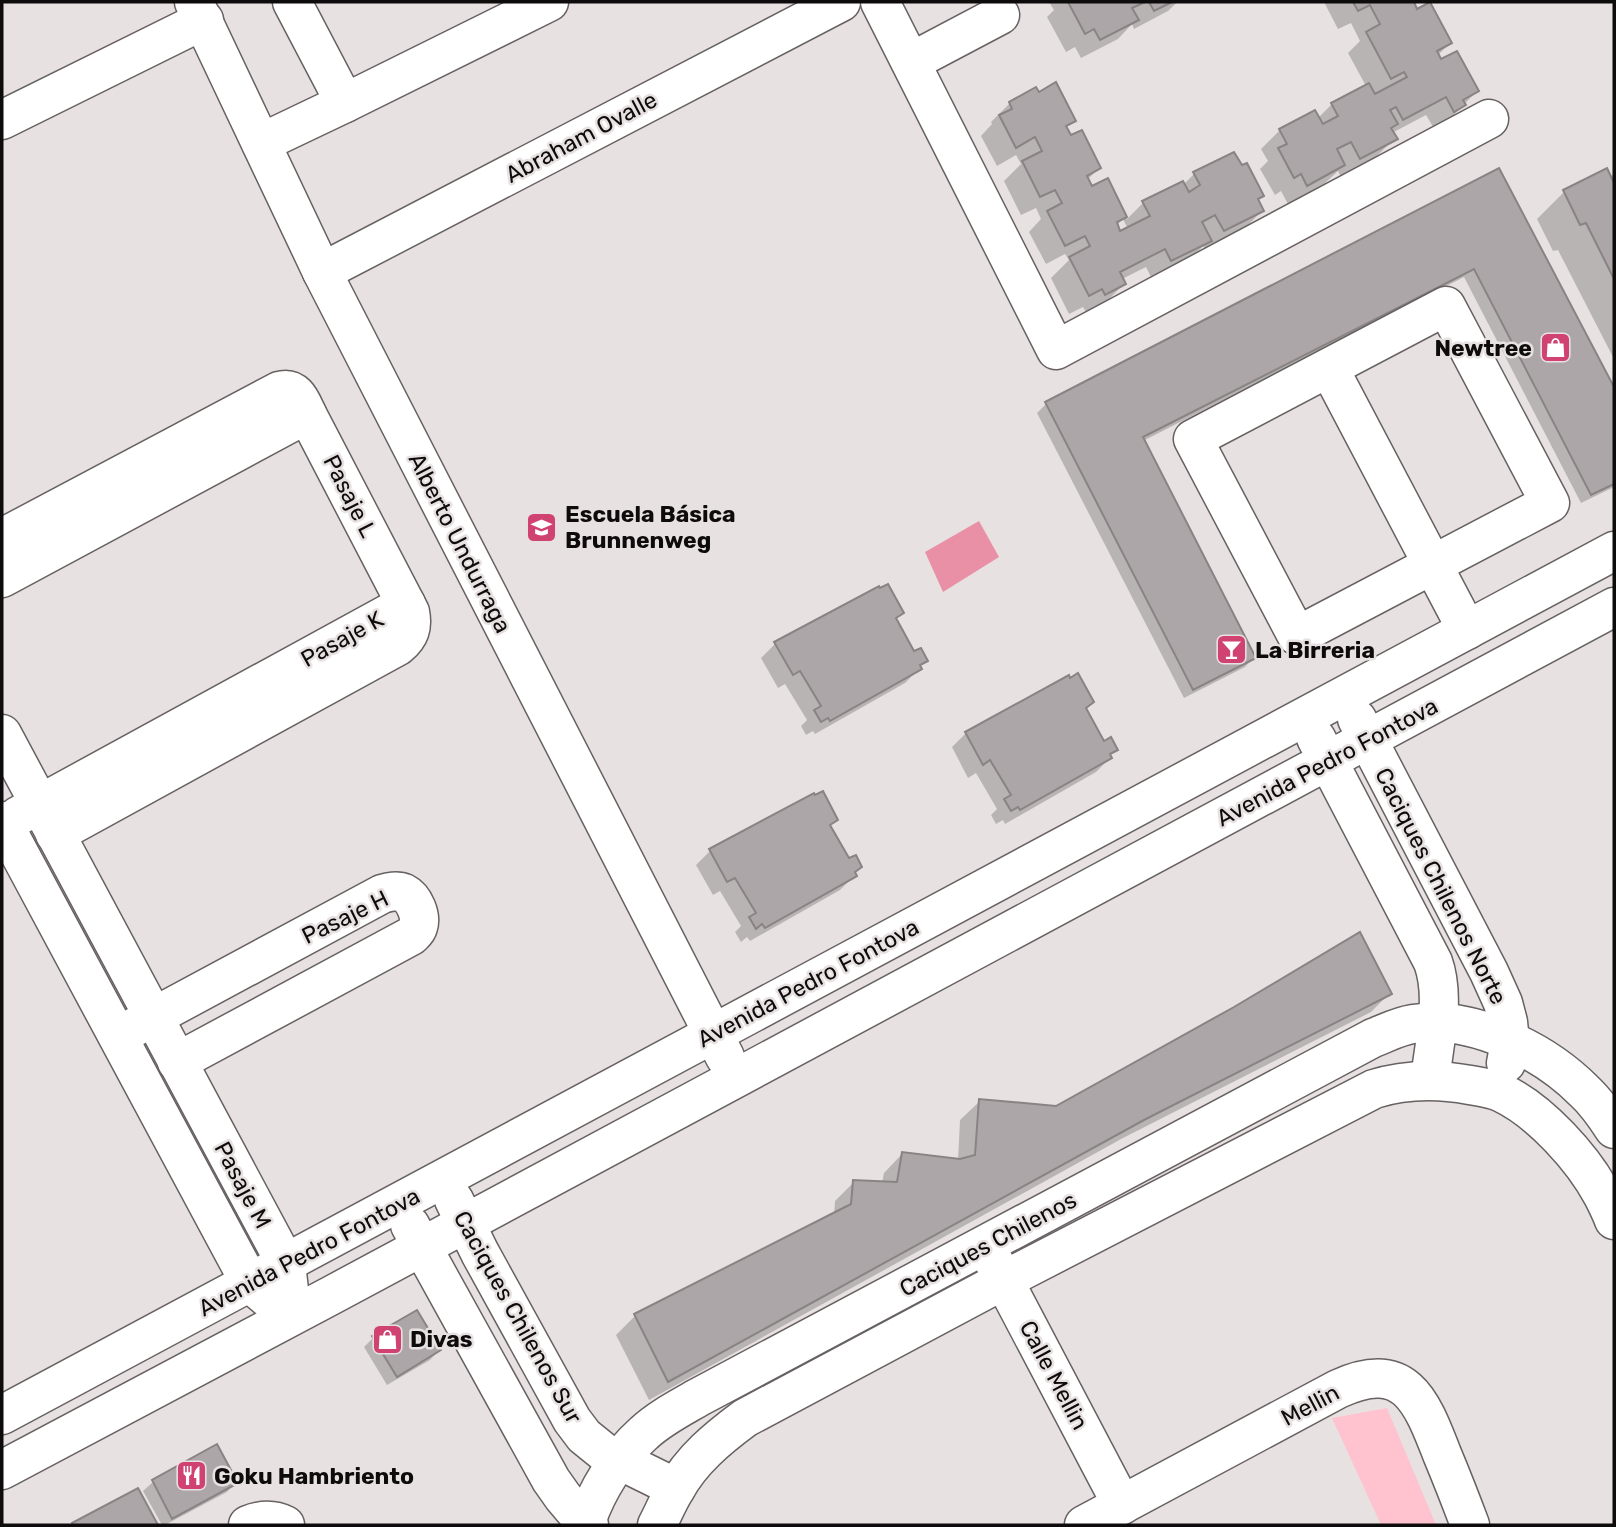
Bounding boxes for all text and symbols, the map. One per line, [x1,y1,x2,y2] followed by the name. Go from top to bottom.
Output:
[500,85,662,189] street label: Abraham Ovalle
[1538,331,1572,365] shop icon: Newtree
[1434,334,1532,362] place label: Newtree
[403,448,517,638] street label: Alberto Undurraga
[317,450,383,542] street label: Pasaje L
[565,500,736,554] place label: Escuela Básica Brunnenweg
[525,510,559,544] school or university icon: Escuela Básica Brunnenweg
[296,605,388,673] street label: Pasaje K
[1215,633,1249,667] bar icon: La Birreria
[1255,636,1375,664] place label: La Birreria
[1211,692,1443,832] street label: Avenida Pedro Fontova
[1369,763,1513,1009] street label: Caciques Chilenos Norte
[297,884,393,950] street label: Pasaje H
[692,913,924,1053] street label: Avenida Pedro Fontova
[208,1137,278,1233] street label: Pasaje M
[193,1182,425,1322] street label: Avenida Pedro Fontova
[895,1186,1081,1302] street label: Caciques Chilenos
[448,1206,588,1428] street label: Caciques Chilenos Sur
[1014,1316,1094,1434] street label: Calle Mellin
[370,1322,404,1356] shop icon: Divas
[410,1325,473,1353] place label: Divas
[1276,1378,1344,1432] street label: Mellin
[174,1459,208,1493] restaurant icon: Goku Hambriento
[214,1462,414,1490] place label: Goku Hambriento

